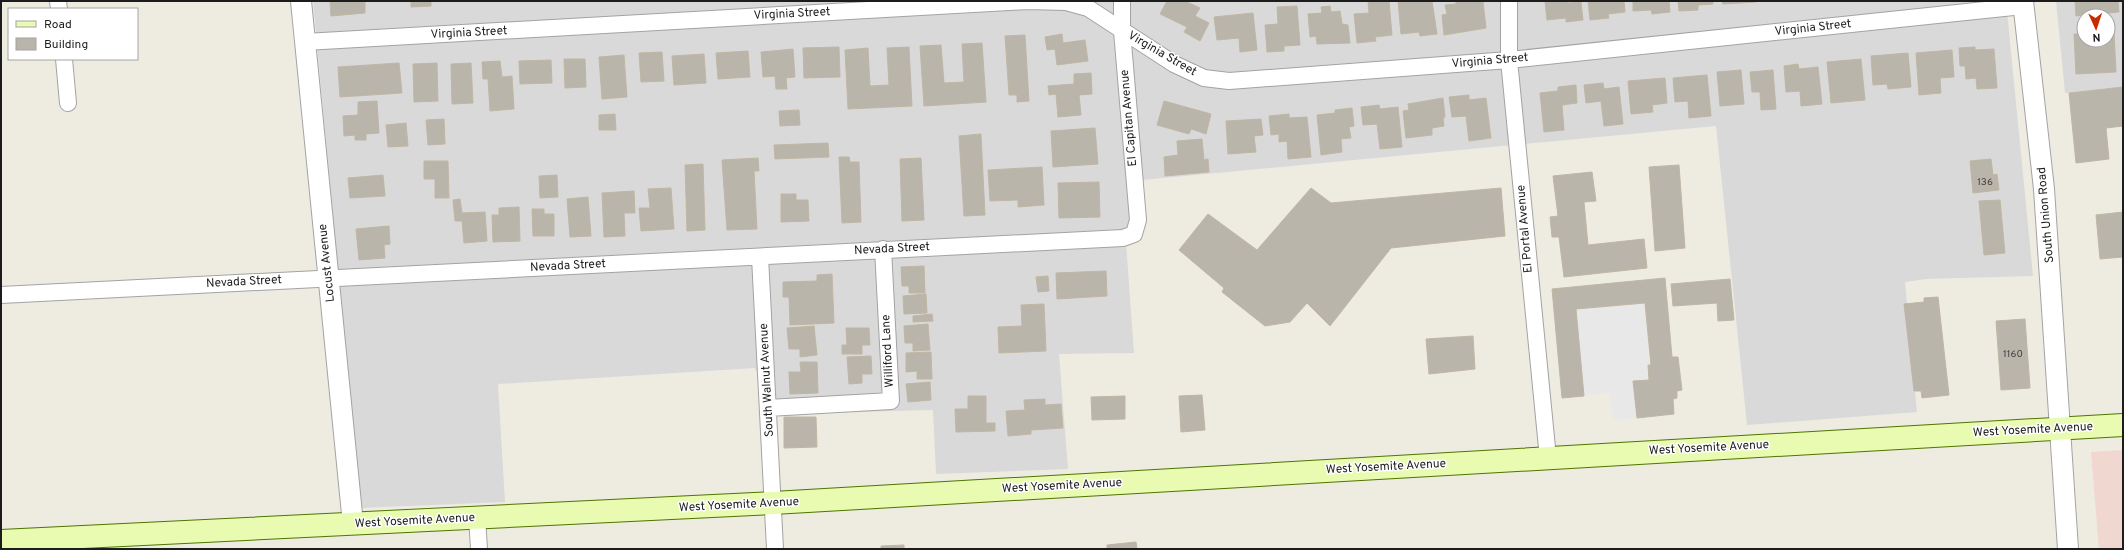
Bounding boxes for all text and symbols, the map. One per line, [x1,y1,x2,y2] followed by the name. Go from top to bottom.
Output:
[753,4,831,24] street label: Virginia Street
[8,8,138,60] legend
[2076,8,2116,48] north arrow
[1774,16,1852,40] street label: Virginia Street
[44,17,72,33] text: Road
[430,23,508,43] street label: Virginia Street
[1125,28,1199,80] street label: Virginia Street
[2092,30,2101,44] text: N
[44,37,88,53] text: Building
[1451,50,1529,72] street label: Virginia Street
[1117,69,1141,167] street label: El Capitan Avenue
[2034,166,2058,264] street label: South Union Road
[1977,176,1993,189] house number: 136
[1513,184,1537,274] street label: El Portal Avenue
[315,223,339,303] street label: Locust Avenue
[854,239,930,259] street label: Nevada Street
[530,256,606,276] street label: Nevada Street
[206,272,282,292] street label: Nevada Street
[878,314,898,388] street label: Williford Lane
[756,323,778,437] street label: South Walnut Avenue
[2003,348,2023,361] house number: 1160
[1972,419,2094,441] street label: West Yosemite Avenue
[1648,437,1770,459] street label: West Yosemite Avenue
[1325,456,1447,478] street label: West Yosemite Avenue
[1001,475,1123,497] street label: West Yosemite Avenue
[678,494,800,516] street label: West Yosemite Avenue
[354,510,476,532] street label: West Yosemite Avenue

